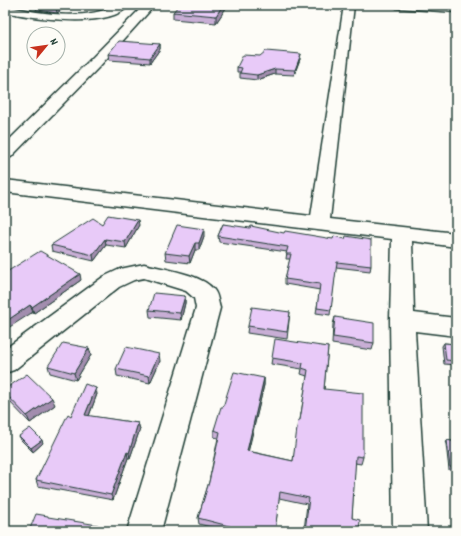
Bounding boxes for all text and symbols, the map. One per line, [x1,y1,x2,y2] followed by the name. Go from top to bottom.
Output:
[26,26,66,66] north arrow
[45,36,62,49] text: N

